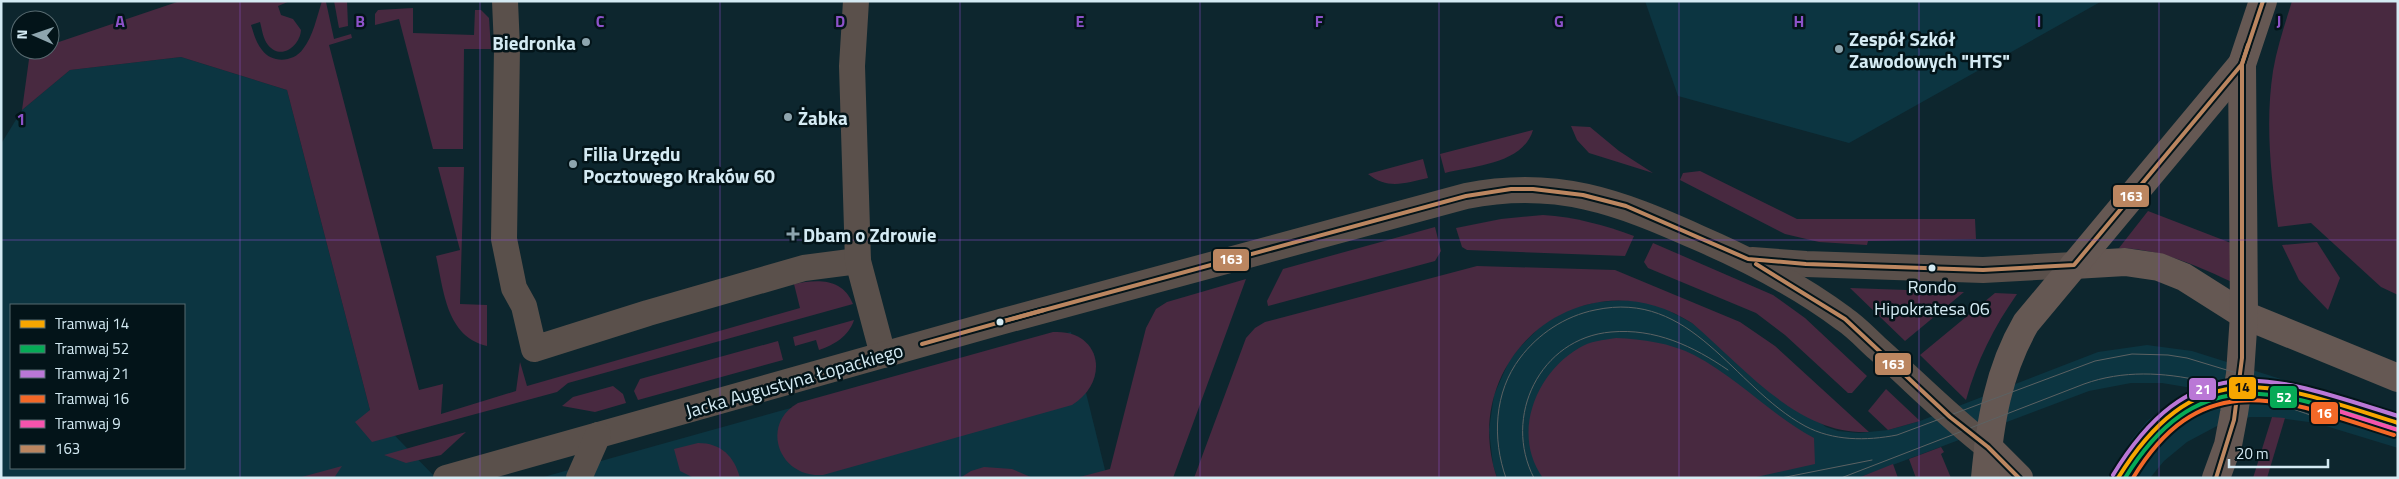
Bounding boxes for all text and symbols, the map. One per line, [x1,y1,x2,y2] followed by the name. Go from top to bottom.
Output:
[115,9,125,33] text: A
[355,9,365,33] text: B
[596,9,605,33] text: C
[835,9,845,33] text: D
[1076,9,1085,33] text: E
[1315,9,1324,33] text: F
[1554,9,1564,33] text: G
[1794,9,1804,33] text: H
[2037,9,2041,33] text: I
[2277,9,2281,33] text: J
[10,10,60,60] north arrow
[1849,24,2010,75] place label: Zespół Szkół Zawodowych "HTS"
[492,28,576,57] place label: Biedronka
[11,29,32,40] text: N
[580,36,592,48] marker: Biedronka
[1833,43,1845,55] marker: Zespół Szkół Zawodowych "HTS"
[798,103,848,132] place label: Żabka
[17,107,25,131] text: 1
[782,111,794,123] marker: Żabka
[583,139,775,190] place label: Filia Urzędu Pocztowego Kraków 60
[567,158,579,170] marker: Filia Urzędu Pocztowego Kraków 60
[2112,184,2150,208] line badge: 163
[2119,185,2143,206] text: 163
[803,220,937,249] place label: Dbam o Zdrowie
[787,228,799,240] marker: Dbam o Zdrowie
[1212,248,1250,272] line badge: 163
[1219,248,1243,269] text: 163
[1927,263,1937,273] marker: Rondo Hipokratesa 06
[1874,273,1990,322] place label: Rondo Hipokratesa 06
[10,304,185,469] legend
[55,312,129,335] text: Tramwaj 14
[995,317,1005,327] unlabelled marker
[682,335,906,425] street label: Jacka Augustyna Łopackiego
[55,337,129,360] text: Tramwaj 52
[1874,352,1912,376] line badge: 163
[1881,353,1905,374] text: 163
[55,362,129,385] text: Tramwaj 21
[2228,376,2257,400] line badge: 14
[2234,376,2250,397] text: 14
[2188,377,2217,401] line badge: 21
[2195,378,2211,399] text: 21
[2269,385,2298,409] line badge: 52
[2276,386,2292,407] text: 52
[55,387,129,410] text: Tramwaj 16
[2310,401,2339,425] line badge: 16
[2316,402,2332,423] text: 16
[55,412,121,435] text: Tramwaj 9
[2229,436,2328,468] scale bar
[55,437,80,460] text: 163
[2236,442,2269,465] text: 20 m

